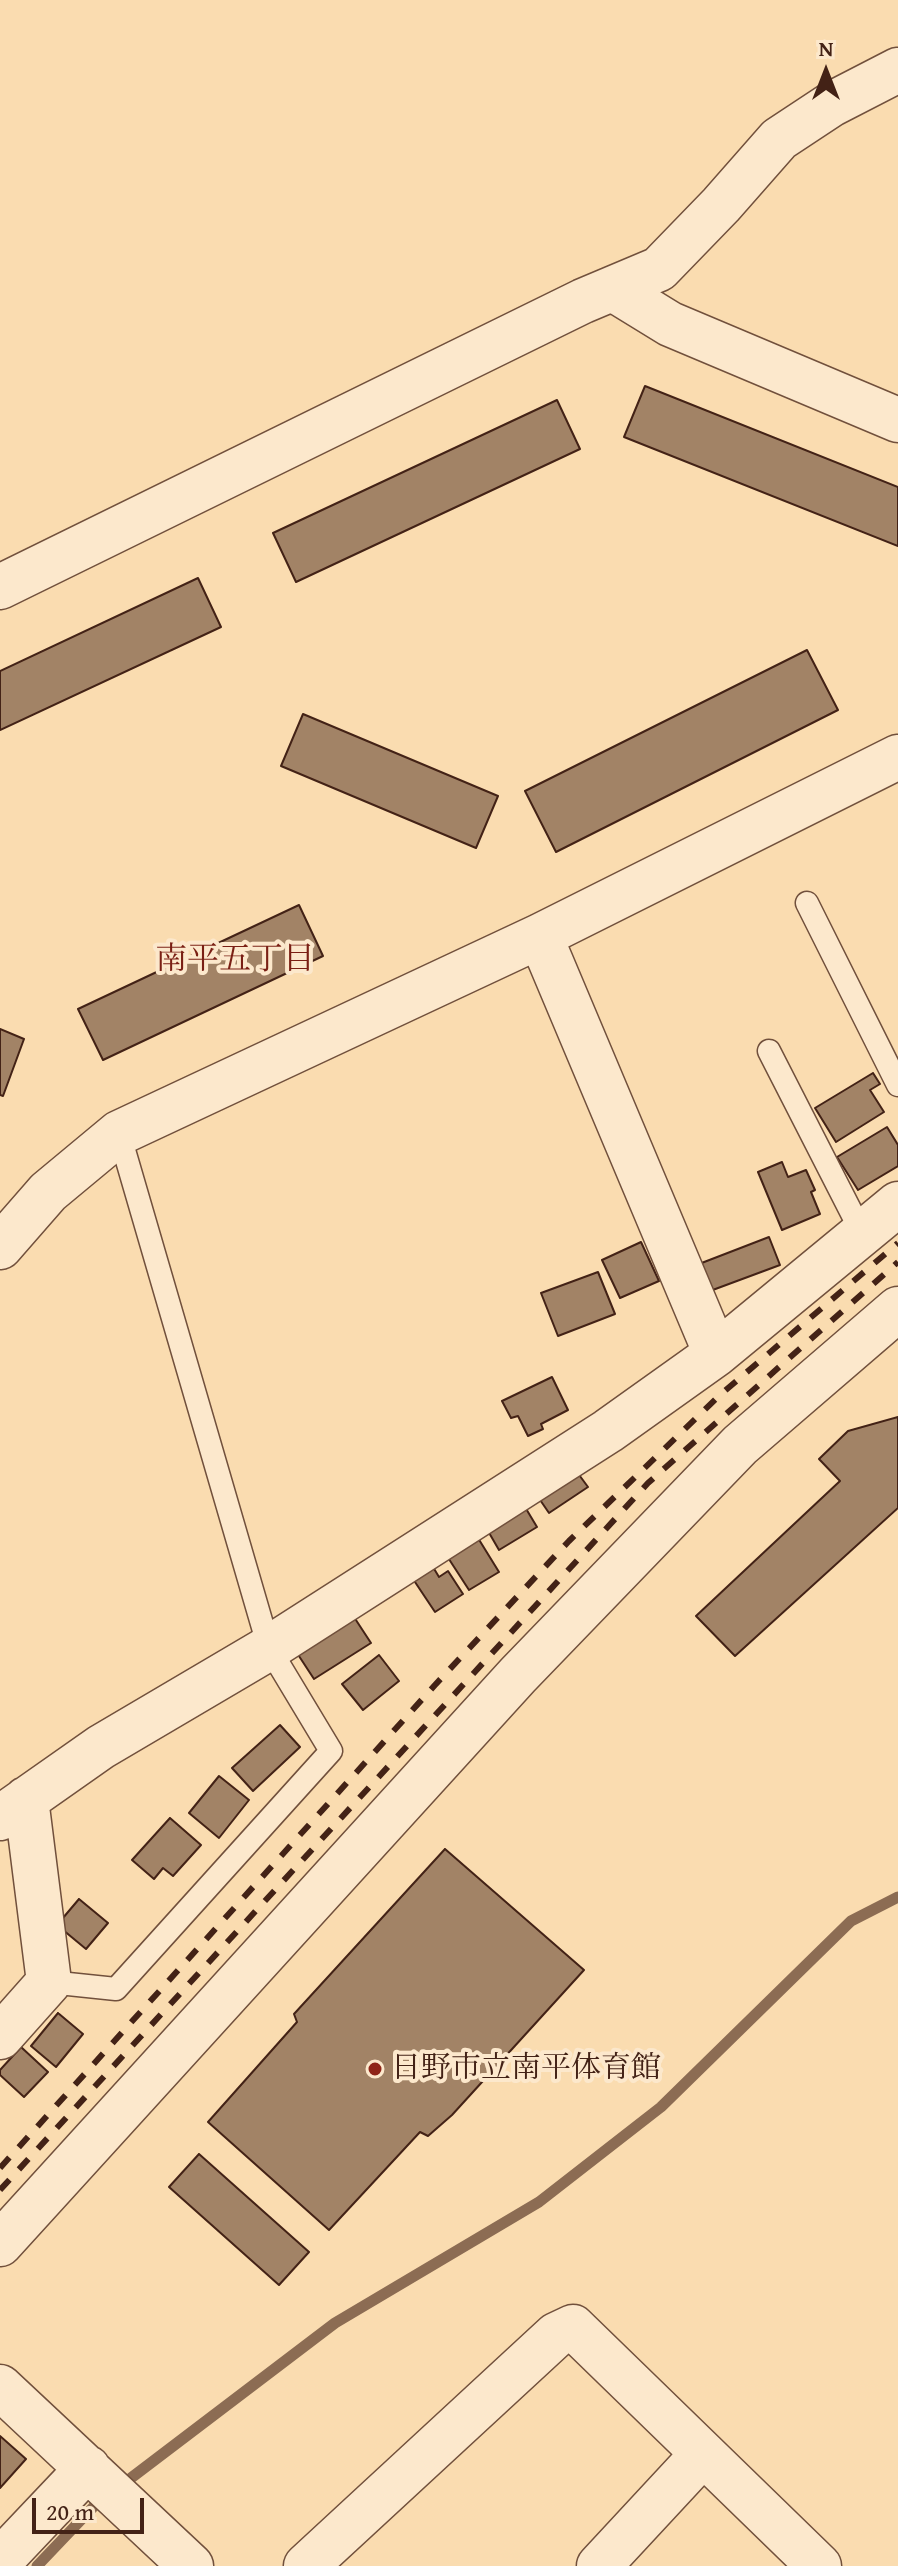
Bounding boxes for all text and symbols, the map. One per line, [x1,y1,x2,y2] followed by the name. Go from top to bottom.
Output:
[786,32,866,112] north arrow
[819,32,833,64] text: N
[155,942,315,980] district label: 南平五丁目
[391,2051,661,2087] place label: 日野市立南平体育館
[366,2060,384,2078] marker: 日野市立南平体育館
[36,2482,148,2532] scale bar
[46,2494,94,2529] text: 20 m

